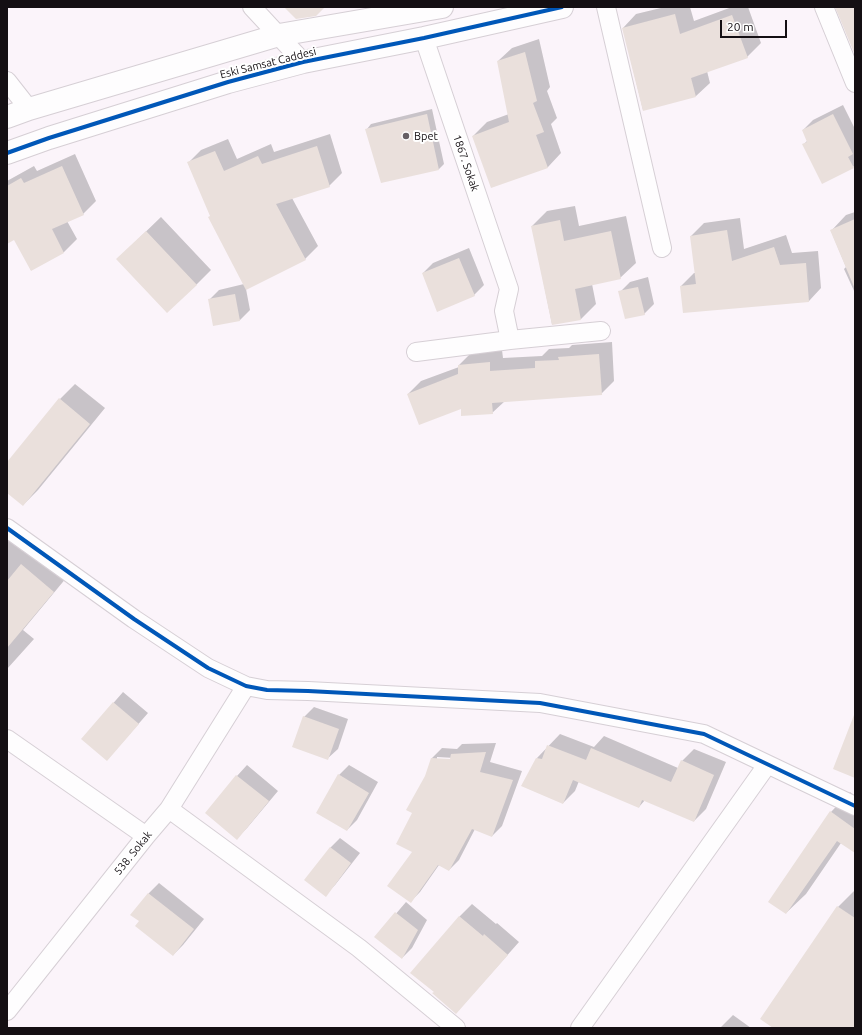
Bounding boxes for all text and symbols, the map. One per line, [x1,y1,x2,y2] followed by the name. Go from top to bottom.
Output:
[722,12,789,38] scale bar
[727,20,754,33] text: 20 m
[219,45,317,81] street label: Eski Samsat Caddesi
[414,129,438,143] place label: Bpet
[401,131,411,141] marker: Bpet
[450,133,482,193] street label: 1867. Sokak
[111,828,155,878] street label: 538. Sokak

